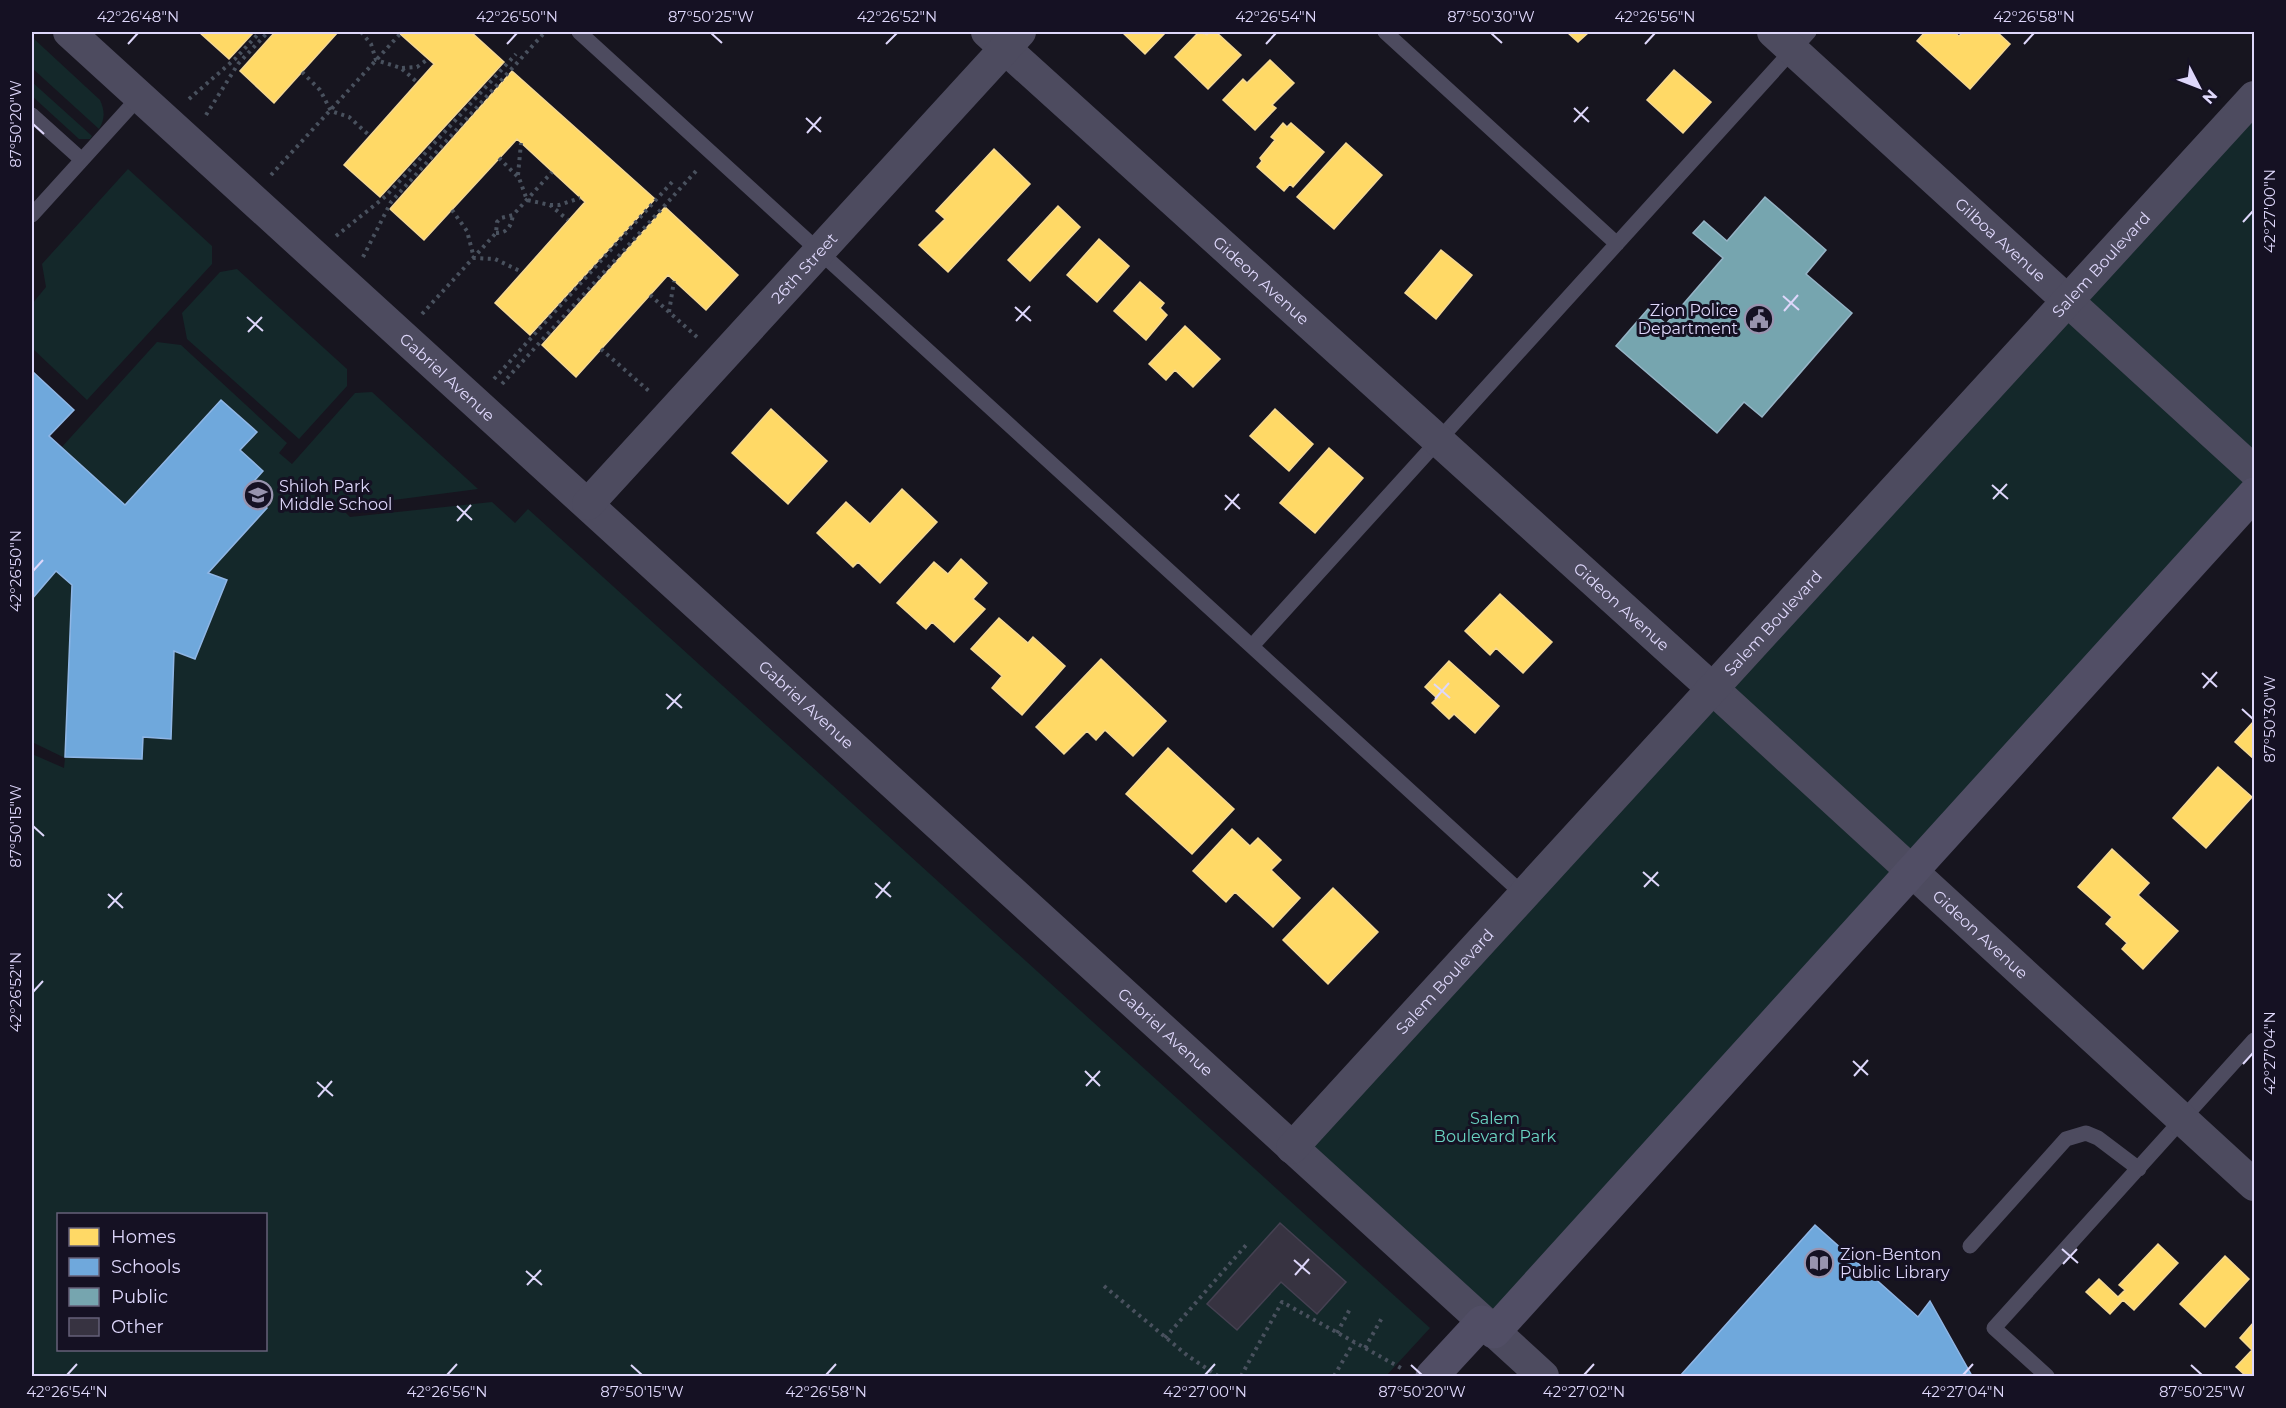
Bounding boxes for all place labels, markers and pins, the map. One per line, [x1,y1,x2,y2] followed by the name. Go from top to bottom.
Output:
[1638,301,1739,338] place label: Zion Police Department
[1743,303,1775,335] public building icon: Zion Police Department
[279,477,392,514] place label: Shiloh Park Middle School
[242,479,274,511] school or university icon: Shiloh Park Middle School
[1840,1245,1950,1282] place label: Zion-Benton Public Library
[1803,1247,1835,1279] library icon: Zion-Benton Public Library

